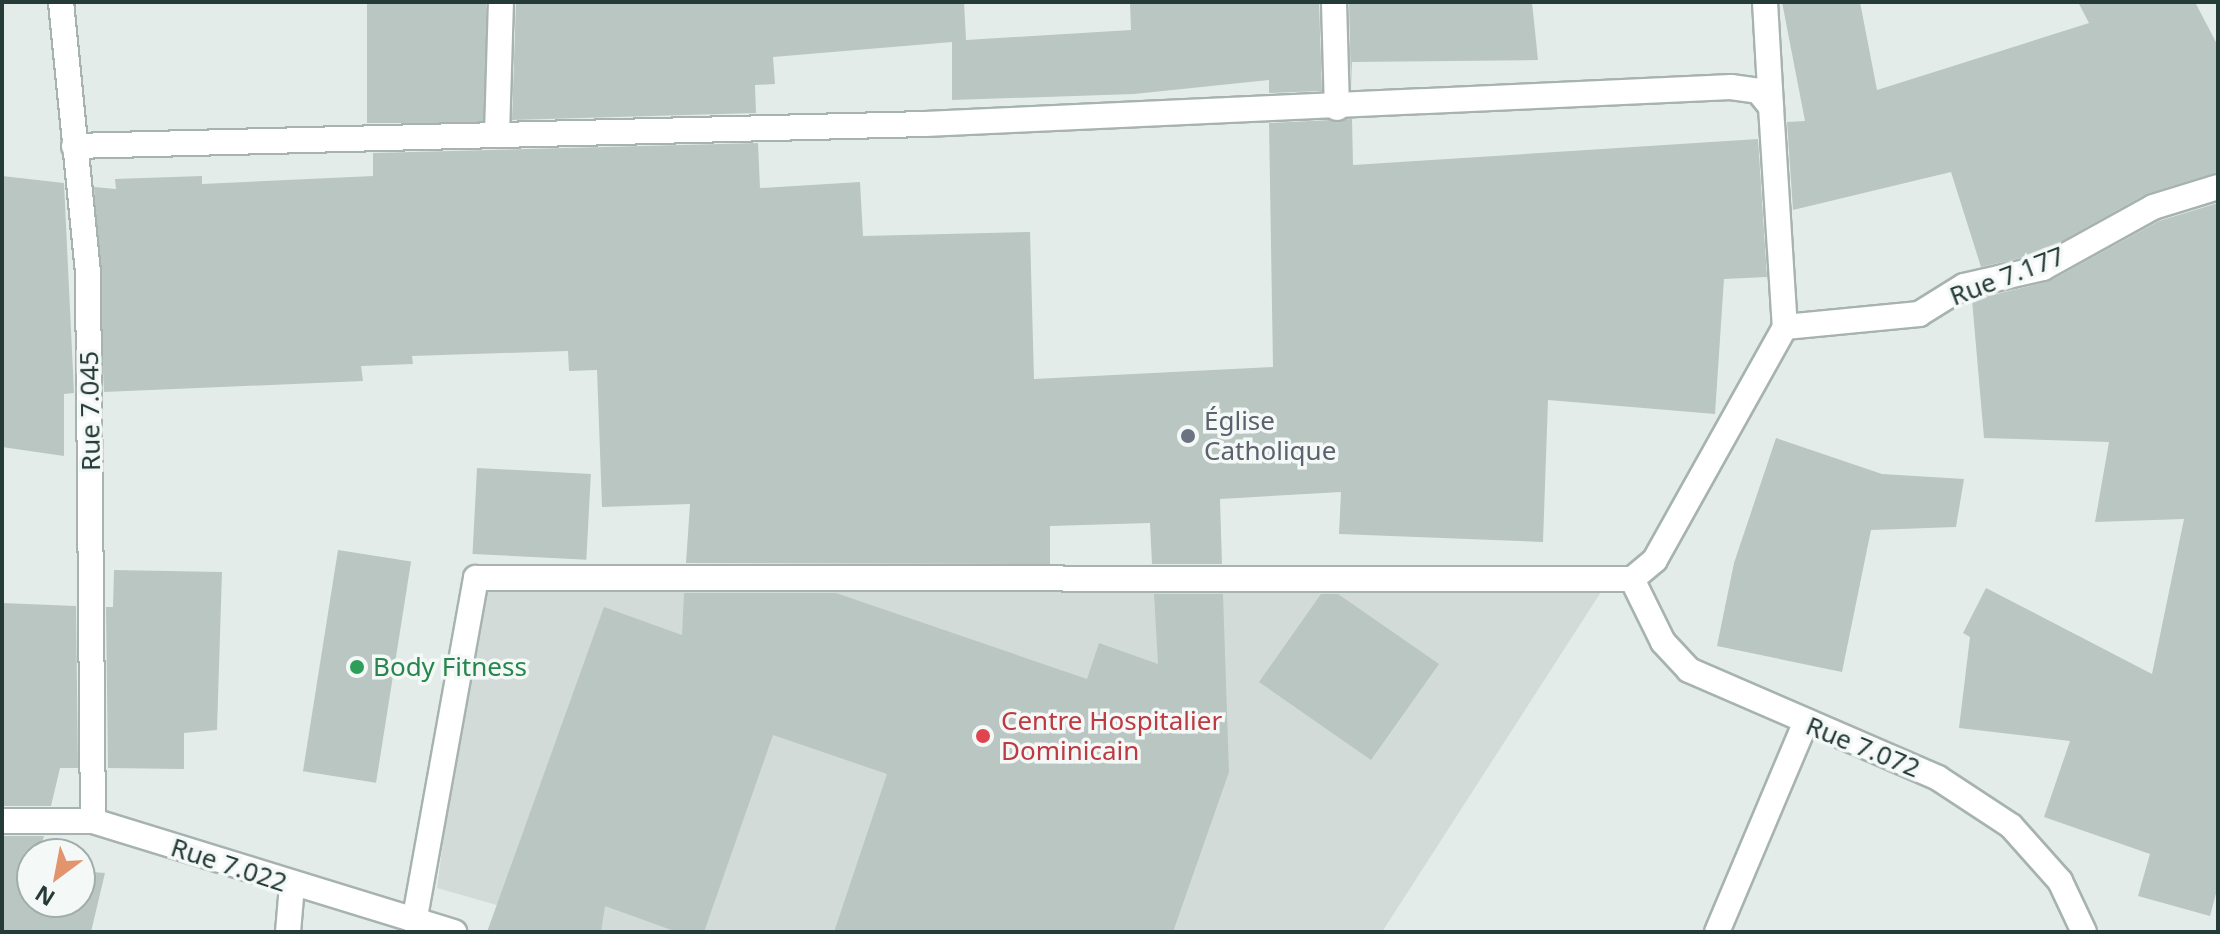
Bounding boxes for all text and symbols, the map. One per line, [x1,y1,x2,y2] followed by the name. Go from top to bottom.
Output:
[1945,240,2069,312] street label: Rue 7.177
[73,351,107,471] street label: Rue 7.045
[1204,405,1336,466] place label: Église Catholique
[1179,427,1197,445] marker: Église Catholique
[373,651,527,683] place label: Body Fitness
[348,658,366,676] marker: Body Fitness
[1001,705,1222,766] place label: Centre Hospitalier Dominicain
[1801,710,1925,784] street label: Rue 7.072
[972,725,994,747] marker: Centre Hospitalier Dominicain
[167,832,291,898] street label: Rue 7.022
[16,838,96,918] north arrow
[29,879,60,914] text: N

